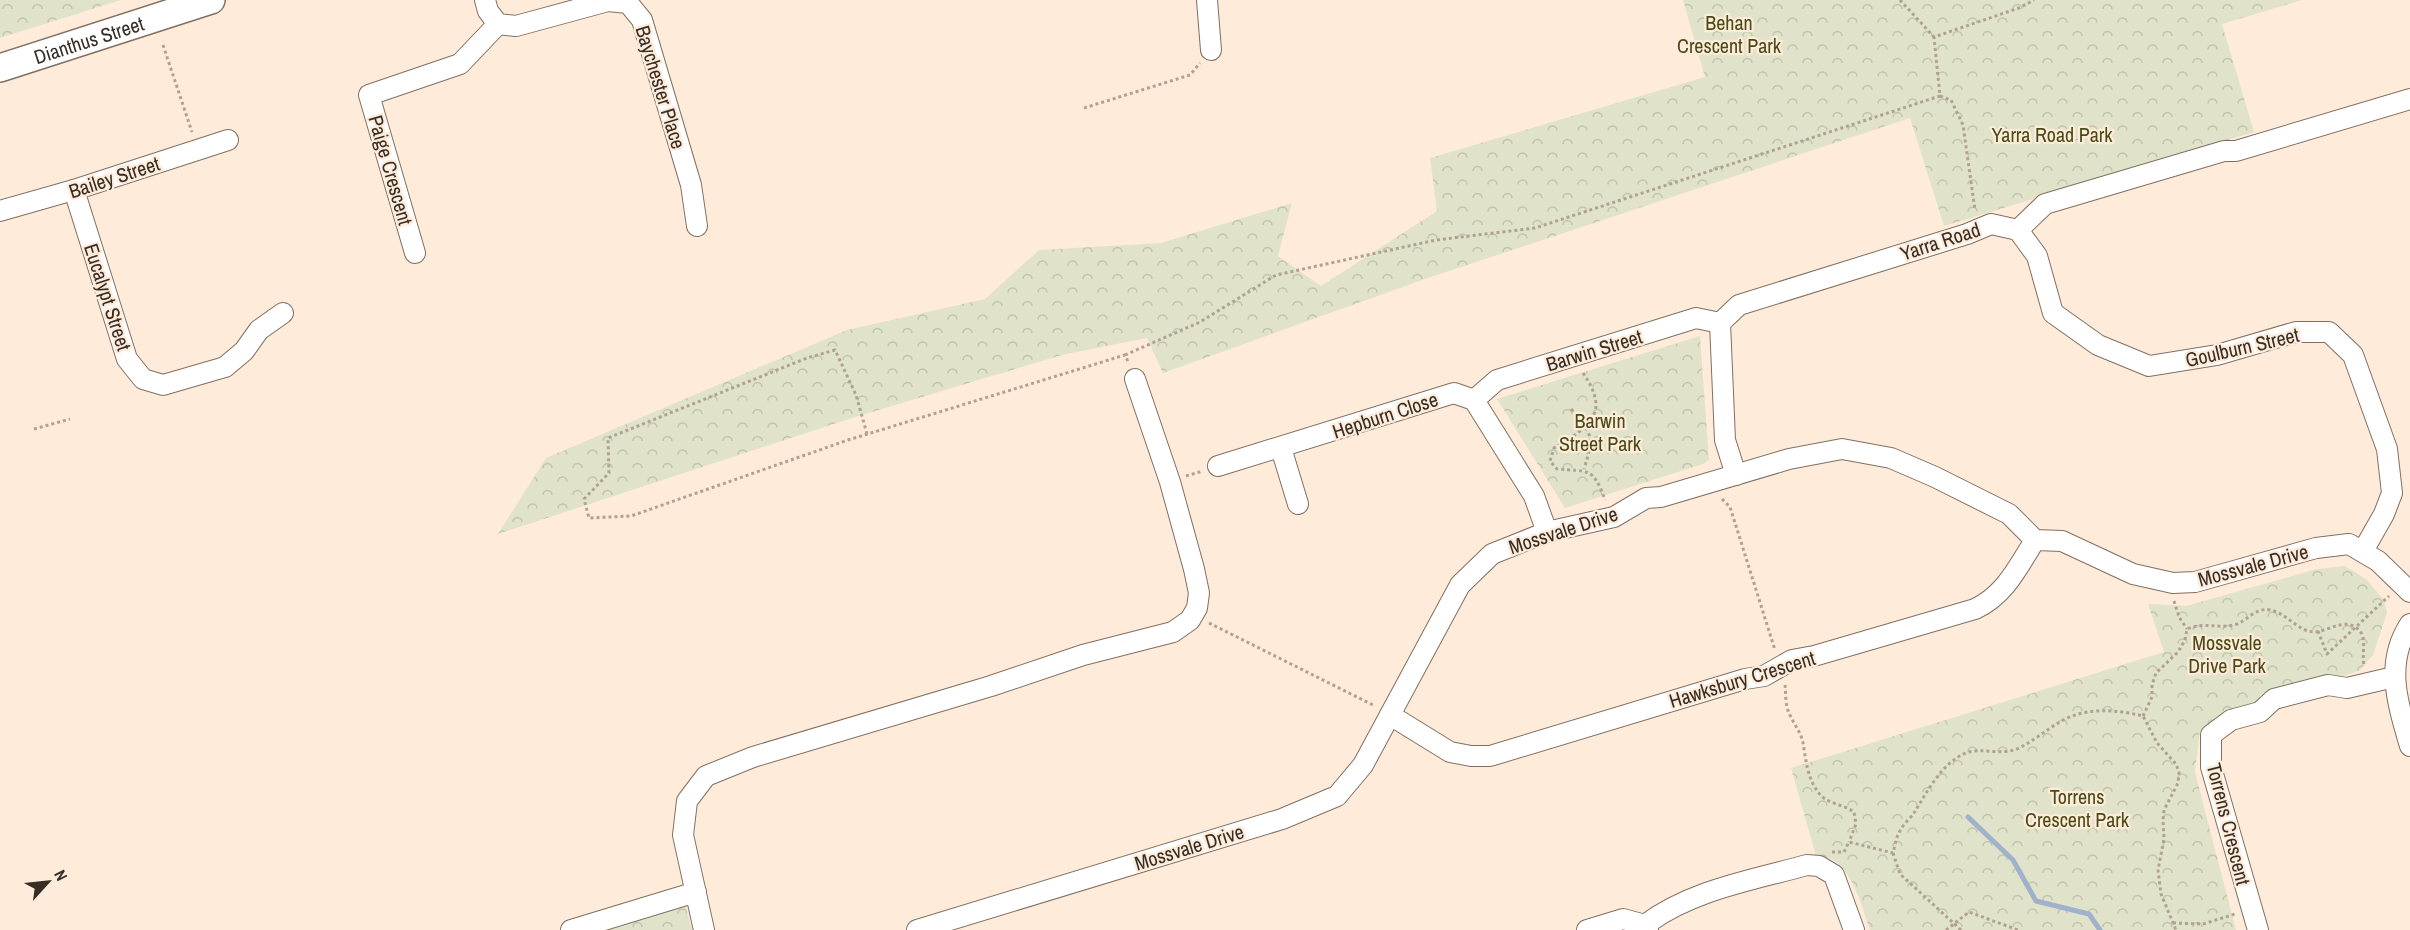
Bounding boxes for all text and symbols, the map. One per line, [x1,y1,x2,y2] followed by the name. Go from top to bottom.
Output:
[30,9,147,70] street label: Dianthus Street
[1677,9,1782,59] park label: Behan Crescent Park
[629,22,693,152] street label: Baychester Place
[362,112,420,228] street label: Paige Crescent
[1992,121,2113,148] park label: Yarra Road Park
[65,150,163,204] street label: Bailey Street
[1897,215,1983,267] street label: Yarra Road
[78,240,138,354] street label: Eucalypt Street
[2183,321,2302,373] street label: Goulburn Street
[1543,322,1646,377] street label: Barwin Street
[1329,385,1441,445] street label: Hepburn Close
[1559,407,1642,457] park label: Barwin Street Park
[1505,500,1621,560] street label: Mossvale Drive
[2195,537,2311,593] street label: Mossvale Drive
[2188,629,2267,679] park label: Mossvale Drive Park
[1666,644,1819,714] street label: Hawksbury Crescent
[2201,760,2257,888] street label: Torrens Crescent
[2025,783,2130,833] park label: Torrens Crescent Park
[1131,818,1247,876] street label: Mossvale Drive
[18,852,78,912] north arrow
[49,866,73,884] text: N

